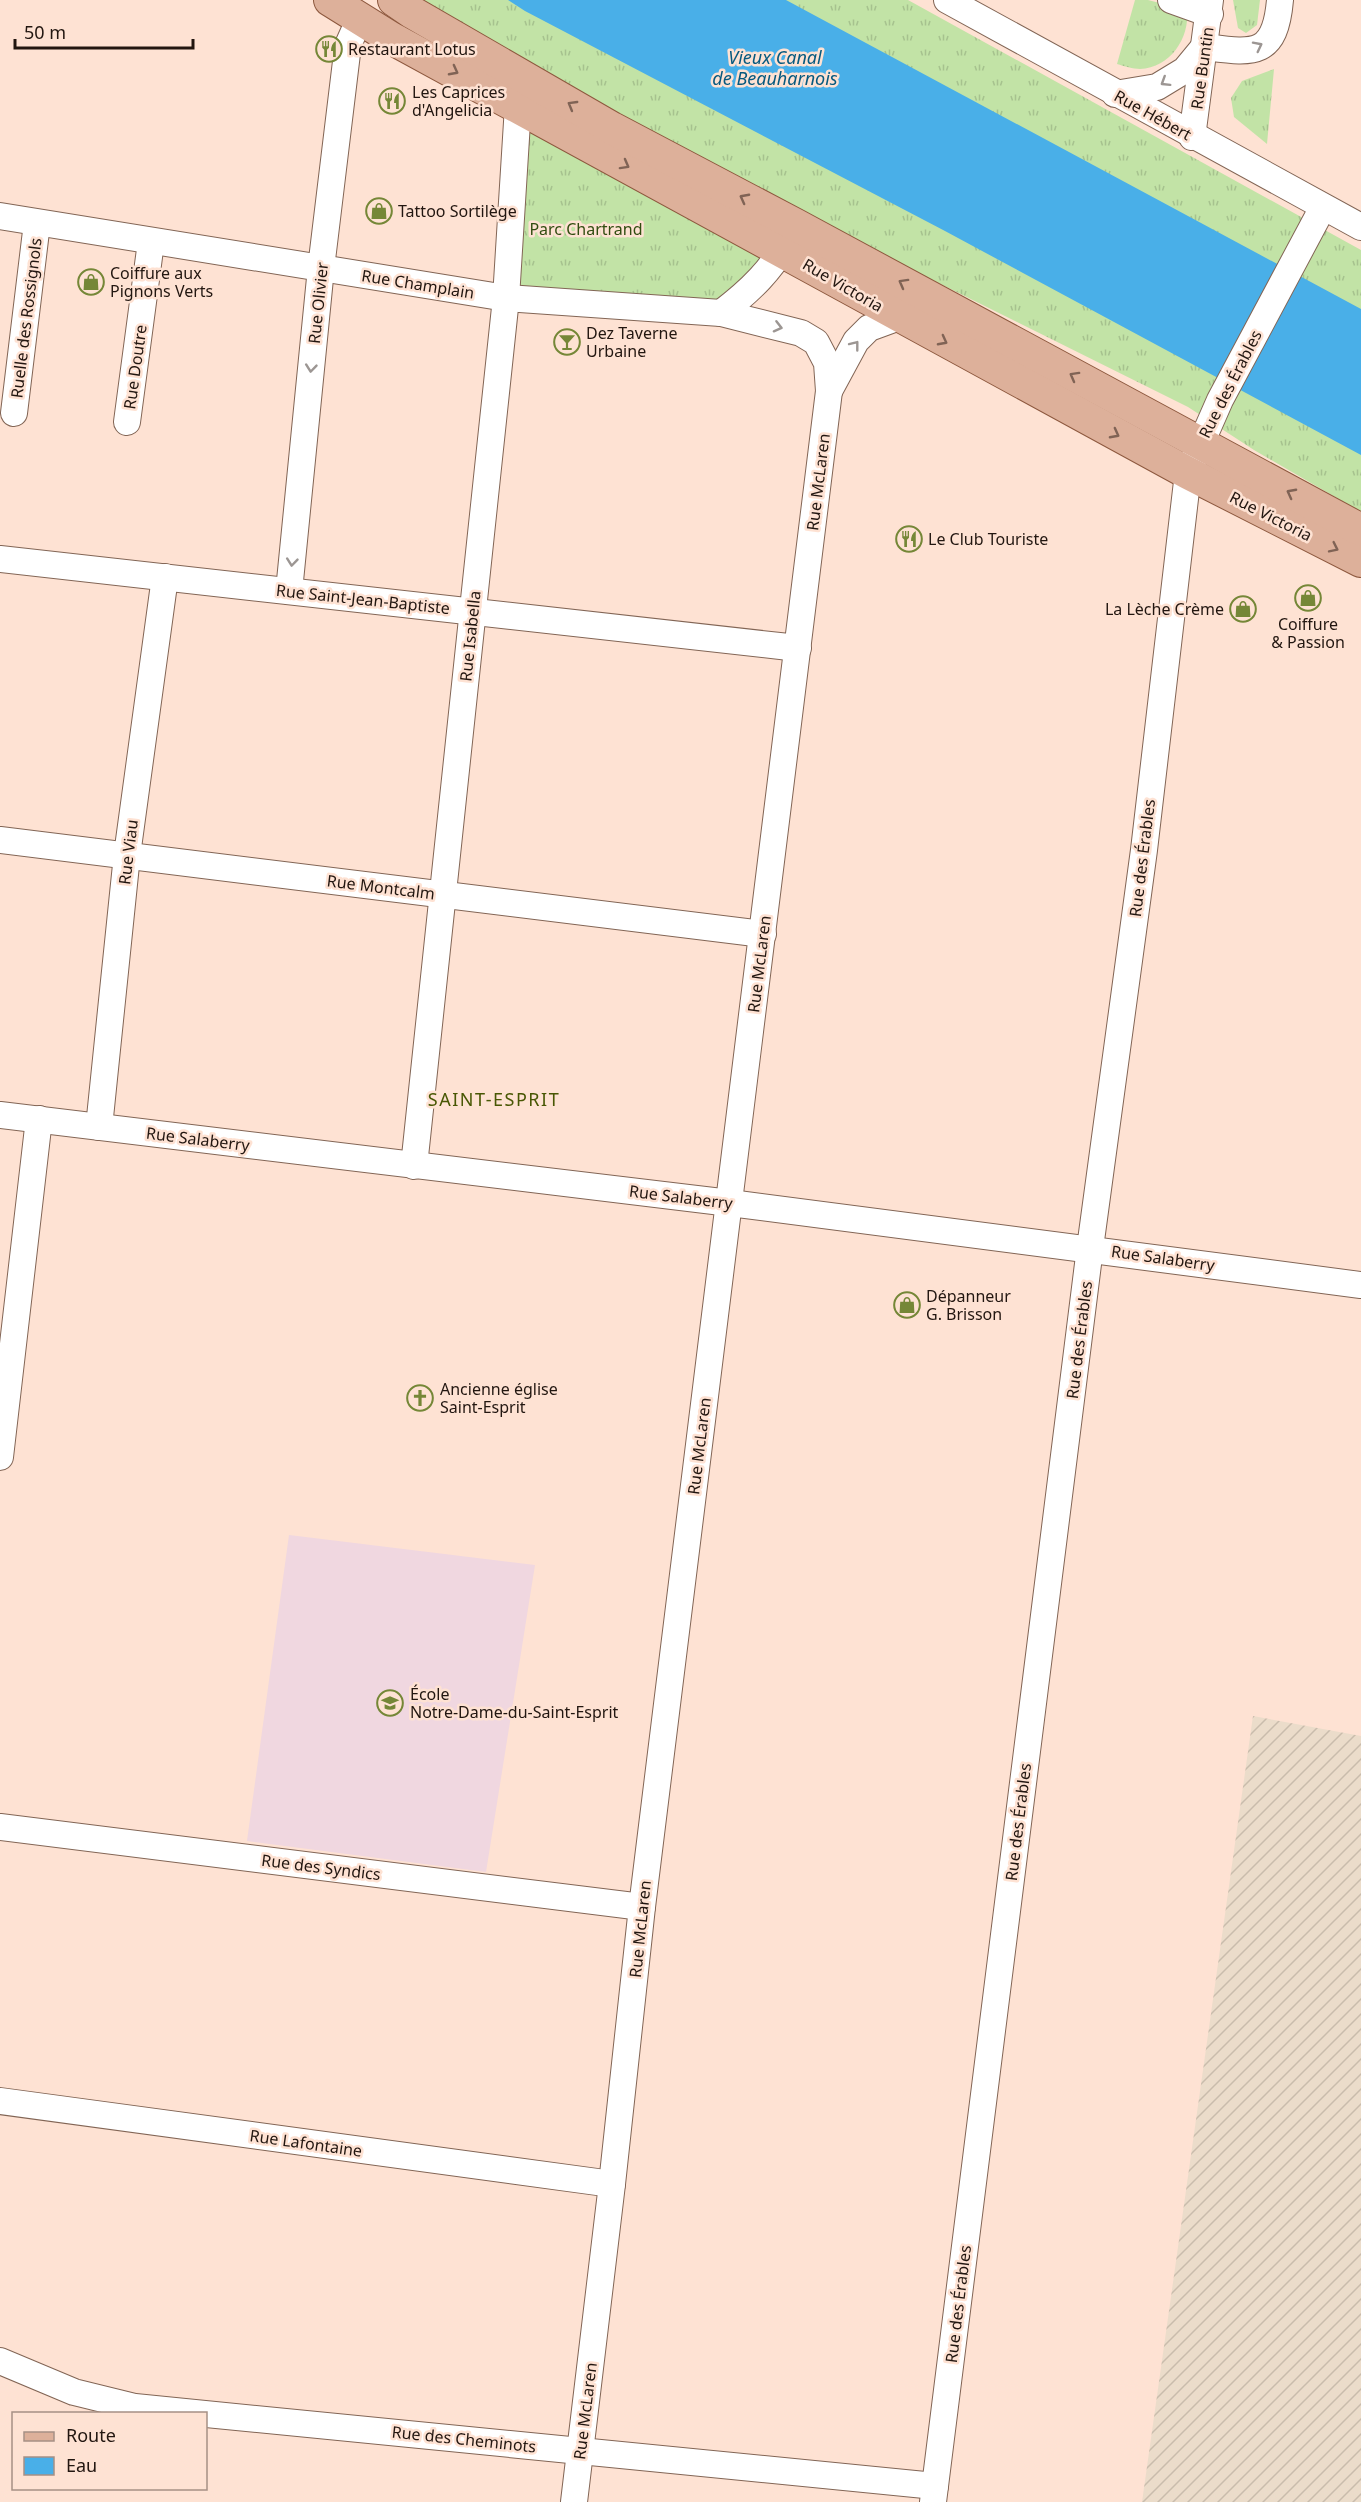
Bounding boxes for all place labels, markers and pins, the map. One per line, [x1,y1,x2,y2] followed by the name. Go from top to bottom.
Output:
[314,34,344,64] restaurant icon: Restaurant Lotus
[348,38,476,60] place label: Restaurant Lotus
[412,81,505,121] place label: Les Caprices d'Angelicia
[377,86,407,116] restaurant icon: Les Caprices d'Angelicia
[364,196,394,226] shop icon: Tattoo Sortilège
[398,200,517,222] place label: Tattoo Sortilège
[110,262,213,302] place label: Coiffure aux Pignons Verts
[76,267,106,297] shop icon: Coiffure aux Pignons Verts
[586,322,678,362] place label: Dez Taverne Urbaine
[552,327,582,357] bar icon: Dez Taverne Urbaine
[894,524,924,554] restaurant icon: Le Club Touriste
[928,528,1048,550] place label: Le Club Touriste
[1293,583,1323,613] shop icon: Coiffure & Passion
[1228,594,1258,624] shop icon: La Lèche Crème
[1105,598,1224,620] place label: La Lèche Crème
[1271,613,1345,653] place label: Coiffure & Passion
[926,1285,1011,1325] place label: Dépanneur G. Brisson
[892,1290,922,1320] shop icon: Dépanneur G. Brisson
[440,1378,558,1418] place label: Ancienne église Saint-Esprit
[405,1383,435,1413] church icon: Ancienne église Saint-Esprit
[410,1683,619,1723] place label: École Notre-Dame-du-Saint-Esprit
[375,1688,405,1718] school or university icon: École Notre-Dame-du-Saint-Esprit

